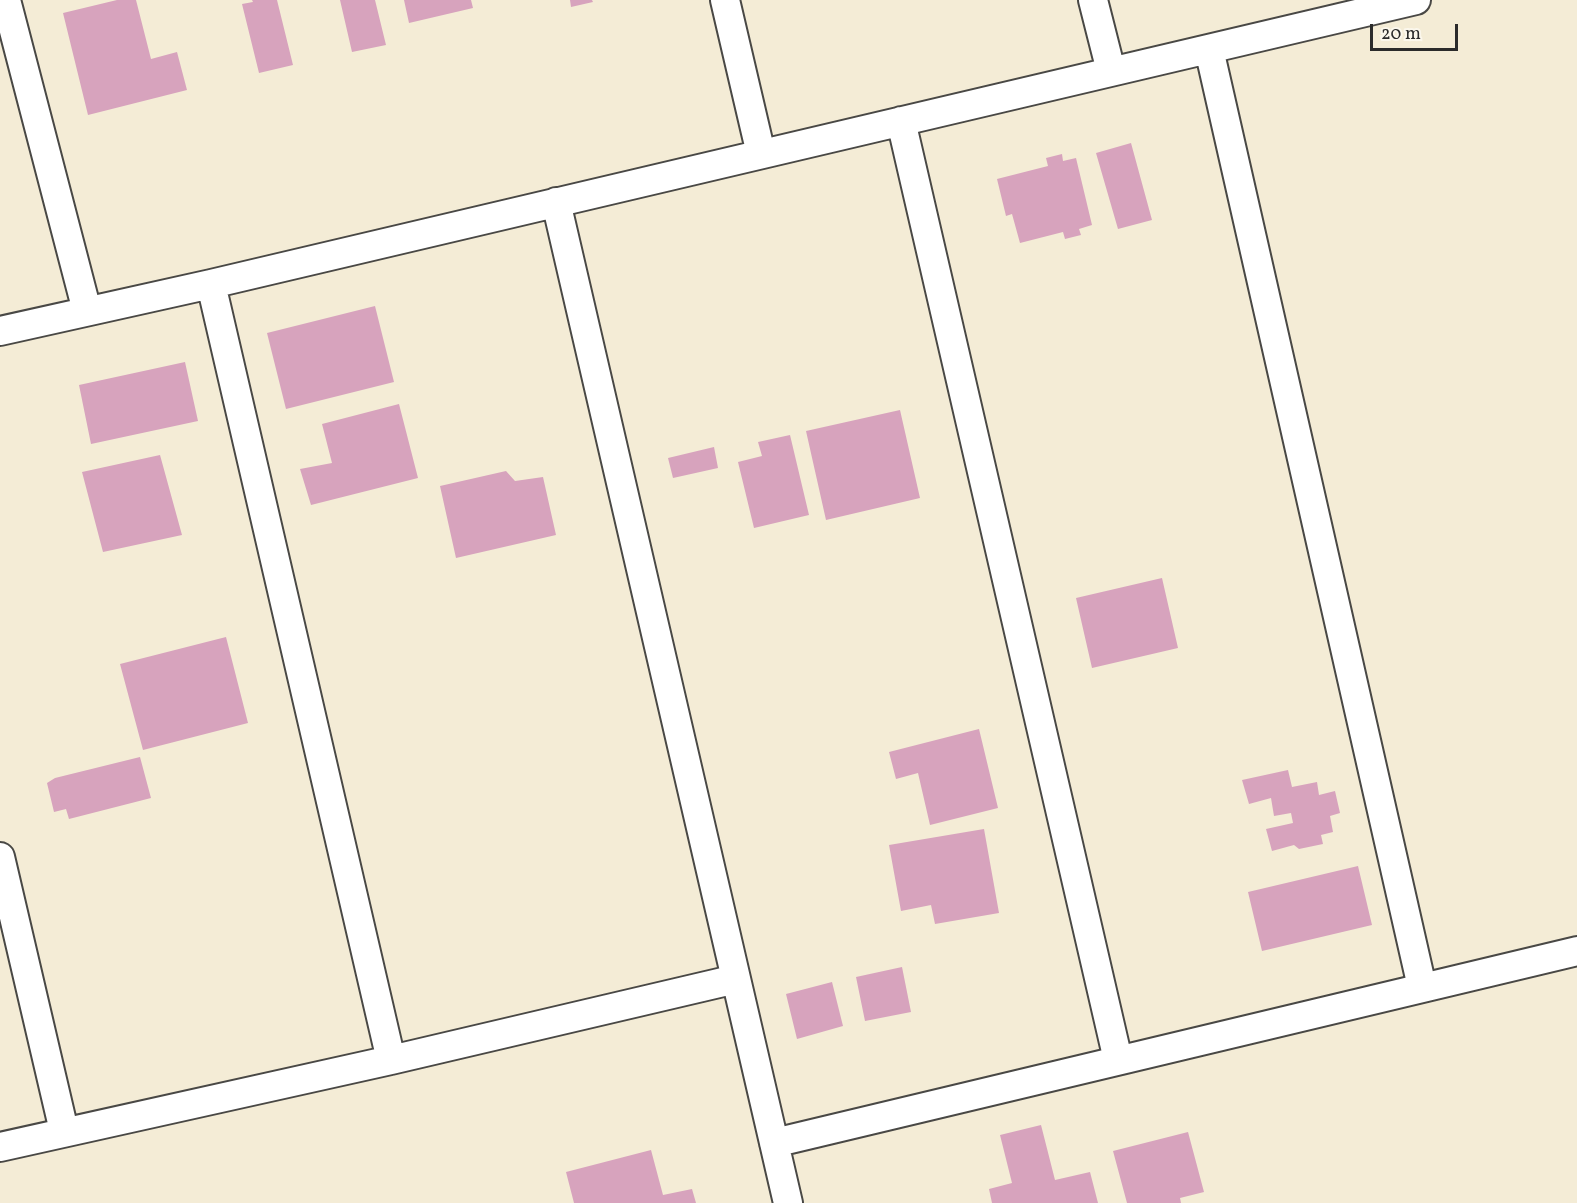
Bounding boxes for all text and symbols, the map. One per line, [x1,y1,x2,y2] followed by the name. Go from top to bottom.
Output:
[1373,12,1462,50] scale bar
[1381,22,1421,47] text: 20 m

